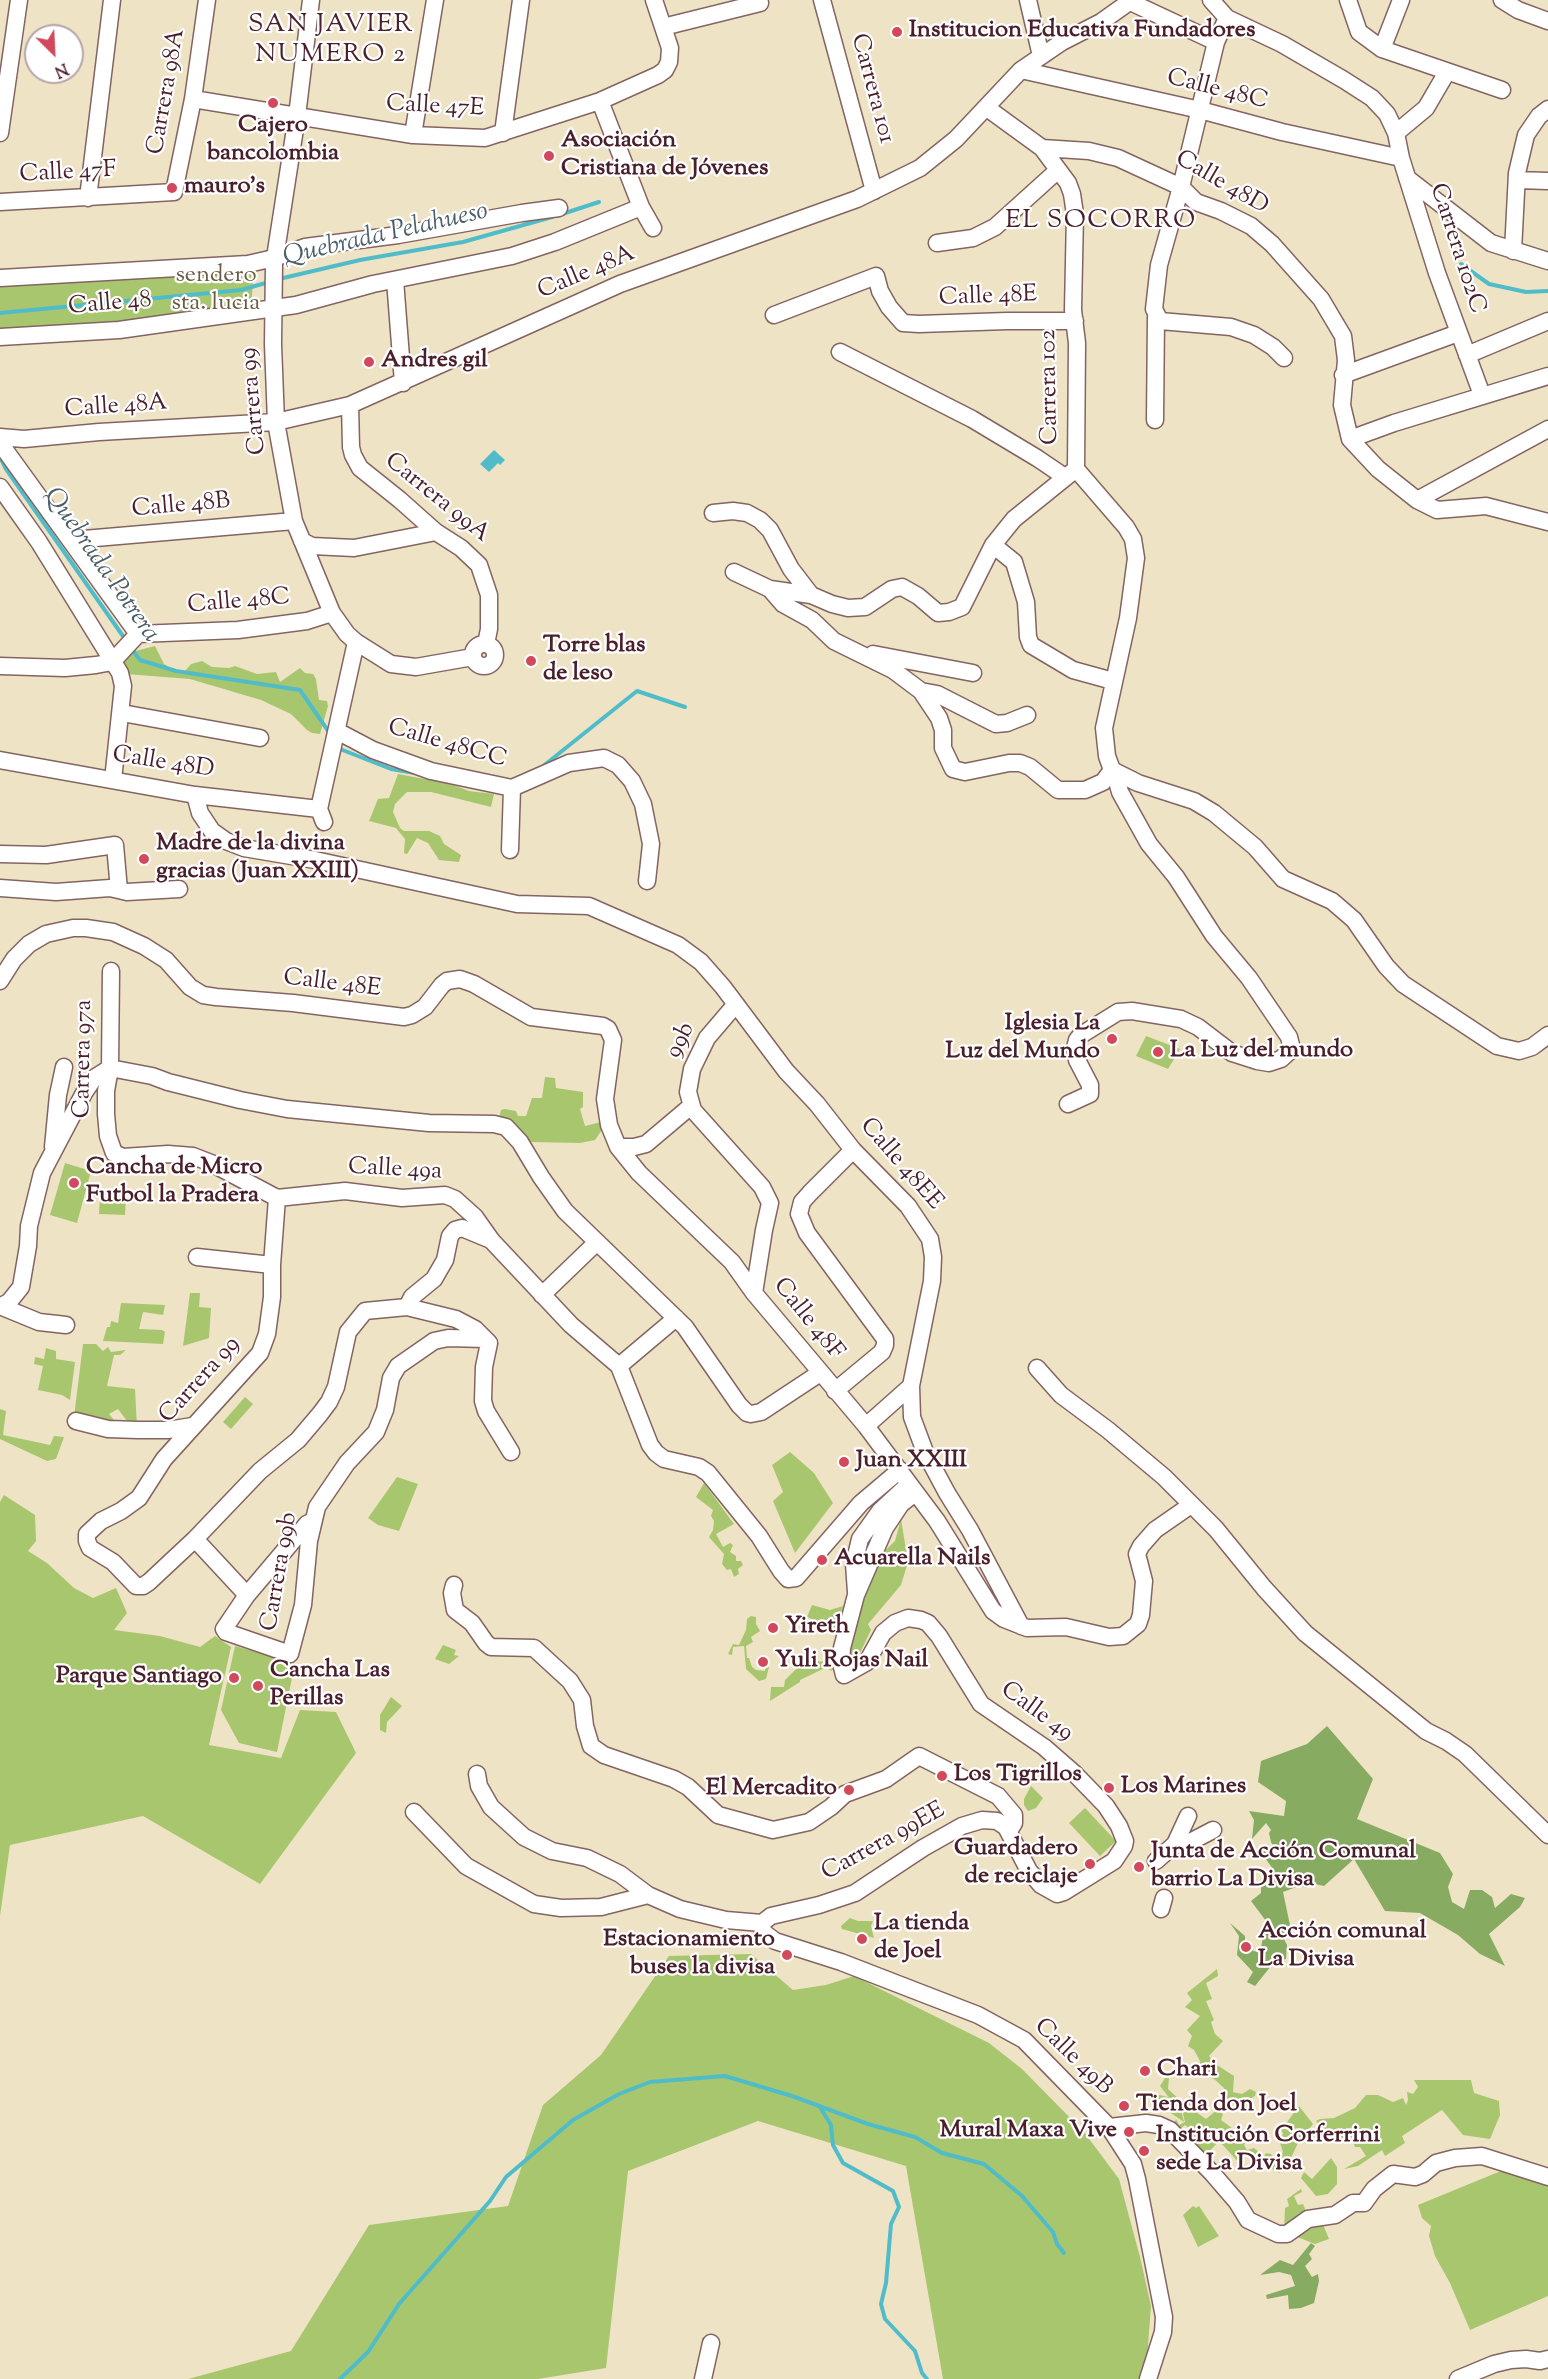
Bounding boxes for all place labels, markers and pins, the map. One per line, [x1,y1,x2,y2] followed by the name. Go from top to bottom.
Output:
[909,18,1255,46] place label: Institucion Educativa Fundadores
[890,25,904,39] marker: Institucion Educativa Fundadores
[266,96,280,110] marker: Cajero bancolombia
[207,113,339,169] place label: Cajero bancolombia
[561,128,768,184] place label: Asociación Cristiana de Jóvenes
[542,149,556,163] marker: Asociación Cristiana de Jóvenes
[184,174,265,202] place label: mauro’s
[165,181,179,195] marker: mauro’s
[381,348,488,376] place label: Andres gil
[362,355,376,369] marker: Andres gil
[543,633,645,689] place label: Torre blas de leso
[524,654,538,668] marker: Torre blas de leso
[156,831,359,887] place label: Madre de la divina gracias (Juan XXIII)
[137,852,151,866] marker: Madre de la divina gracias (Juan XXIII)
[945,1011,1100,1067] place label: Iglesia La Luz del Mundo
[1105,1032,1119,1046] marker: Iglesia La Luz del Mundo
[1170,1038,1353,1066] place label: La Luz del mundo
[1151,1045,1165,1059] marker: La Luz del mundo
[86,1155,262,1211] place label: Cancha de Micro Futbol la Pradera
[67,1176,81,1190] marker: Cancha de Micro Futbol la Pradera
[856,1448,967,1476] place label: Juan XXIII
[837,1455,851,1469] marker: Juan XXIII
[834,1546,990,1574] place label: Acuarella Nails
[815,1553,829,1567] marker: Acuarella Nails
[785,1614,850,1642] place label: Yireth
[766,1621,780,1635] marker: Yireth
[775,1648,928,1676] place label: Yuli Rojas Nail
[756,1655,770,1669] marker: Yuli Rojas Nail
[270,1658,390,1714] place label: Cancha Las Perillas
[56,1664,222,1692] place label: Parque Santiago
[227,1671,241,1685] marker: Parque Santiago
[251,1679,265,1693] marker: Cancha Las Perillas
[954,1762,1082,1790] place label: Los Tigrillos
[935,1769,949,1783] marker: Los Tigrillos
[1121,1774,1246,1802] place label: Los Marines
[706,1776,837,1804] place label: El Mercadito
[1102,1781,1116,1795] marker: Los Marines
[842,1783,856,1797] marker: El Mercadito
[954,1836,1078,1892] place label: Guardadero de reciclaje
[1151,1839,1416,1895] place label: Junta de Acción Comunal barrio La Divisa
[1083,1857,1097,1871] marker: Guardadero de reciclaje
[1132,1860,1146,1874] marker: Junta de Acción Comunal barrio La Divisa
[874,1911,969,1967] place label: La tienda de Joel
[1258,1919,1426,1975] place label: Acción comunal La Divisa
[603,1927,775,1983] place label: Estacionamiento buses la divisa
[855,1932,869,1946] marker: La tienda de Joel
[1239,1940,1253,1954] marker: Acción comunal La Divisa
[780,1948,794,1962] marker: Estacionamiento buses la divisa
[1157,2057,1217,2085] place label: Chari
[1138,2064,1152,2078] marker: Chari
[1136,2092,1297,2120] place label: Tienda don Joel
[1117,2099,1131,2113] marker: Tienda don Joel
[939,2118,1117,2146] place label: Mural Maxa Vive
[1156,2123,1380,2179] place label: Institución Corferrini sede La Divisa
[1122,2125,1136,2139] marker: Mural Maxa Vive
[1137,2144,1151,2158] marker: Institución Corferrini sede La Divisa

